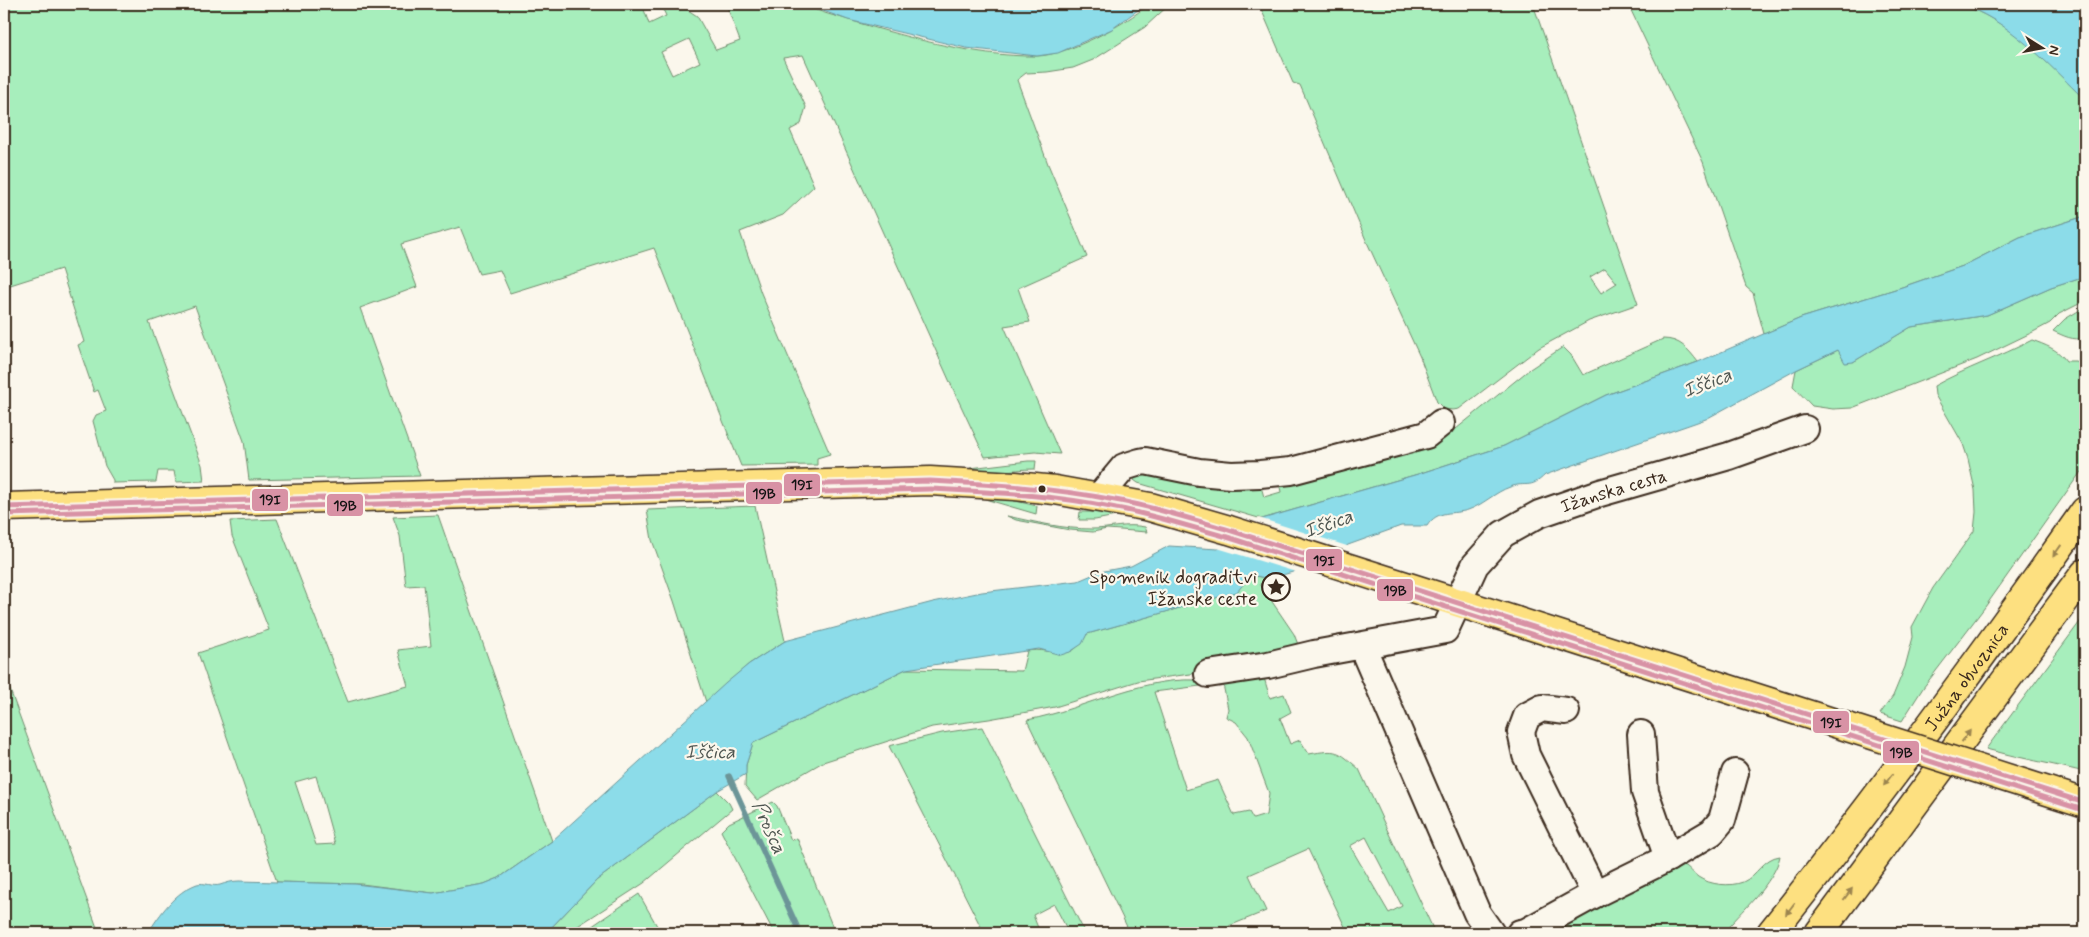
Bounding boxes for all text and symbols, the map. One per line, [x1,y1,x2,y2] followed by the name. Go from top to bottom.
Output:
[2016,22,2066,72] north arrow
[2044,44,2064,57] text: N
[1679,362,1736,405] water label: Iščica
[1557,463,1670,520] street label: Ižanska cesta
[783,473,821,497] line badge: 19I
[791,476,814,494] text: 19I
[745,481,783,505] line badge: 19B
[1037,484,1047,494] unlabelled marker
[752,485,776,503] text: 19B
[251,488,289,512] line badge: 19I
[259,491,282,509] text: 19I
[326,493,364,517] line badge: 19B
[333,497,357,515] text: 19B
[1300,503,1357,546] water label: Iščica
[2052,544,2062,558] one-way arrow
[1305,548,1343,572] line badge: 19I
[1313,552,1336,570] text: 19I
[1089,565,1257,612] place label: Spomenik dograditvi Ižanske ceste
[1261,572,1291,602] place icon: Spomenik dograditvi Ižanske ceste
[1376,578,1414,602] line badge: 19B
[1383,582,1407,600] text: 19B
[1919,618,2015,737] street label: Južna obvoznica
[1812,710,1850,734] line badge: 19I
[1820,714,1843,732] text: 19I
[1961,730,1972,743] one-way arrow
[685,739,735,766] water label: Iščica
[1882,740,1920,764] line badge: 19B
[1889,744,1913,762] text: 19B
[1883,773,1894,786] one-way arrow
[745,797,792,858] water label: Prošca
[1843,888,1854,901] one-way arrow
[1784,902,1795,915] one-way arrow

